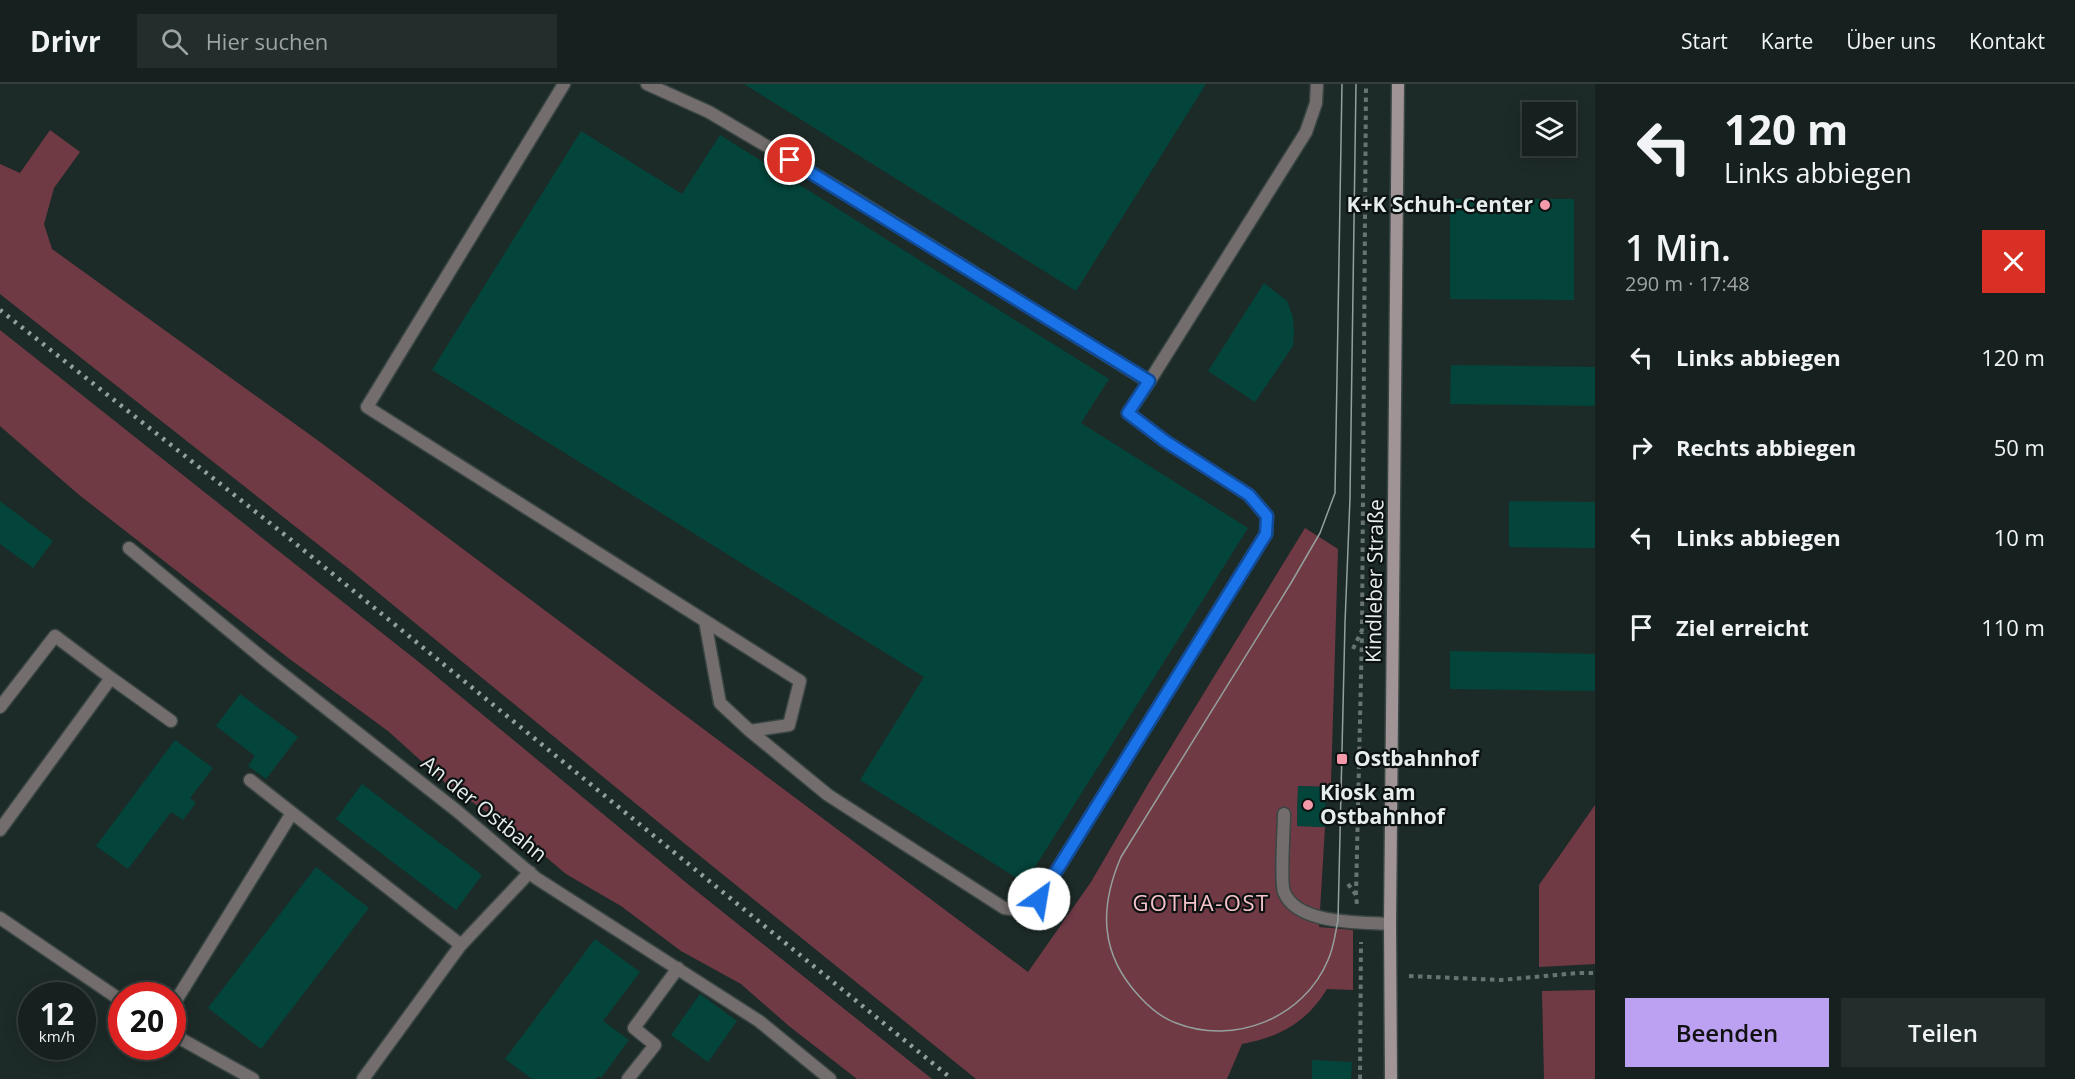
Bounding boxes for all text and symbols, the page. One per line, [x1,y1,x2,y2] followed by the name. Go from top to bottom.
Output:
[137,14,557,68] search box
[30,22,101,60] text: Drivr
[158,25,191,58] icon: search
[206,26,328,56] text: Hier suchen
[1681,27,1728,55] text: Start
[1761,27,1813,55] text: Karte
[1846,27,1936,55] text: Über uns
[1969,27,2045,55] text: Kontakt
[1724,100,1848,157] text: 120 m
[1522,102,1576,156] map controls
[1522,102,1576,156] button: layers
[1625,108,1703,186] icon: left
[764,134,815,185] pin
[773,143,806,176] icon: arrive
[1724,154,1912,191] text: Links abbiegen
[1346,190,1533,218] place label: K+K Schuh-Center
[1538,198,1552,212] marker: K+K Schuh-Center
[1625,223,1731,272] text: 1 Min.
[1982,230,2045,293] button: close
[1625,270,1750,297] text: 290 m · 17:48
[1625,341,1658,374] icon: left
[1676,342,1841,372] text: Links abbiegen
[1981,342,2045,372] text: 120 m
[1625,431,1658,464] icon: right
[1676,432,1856,462] text: Rechts abbiegen
[1994,432,2045,462] text: 50 m
[1359,499,1389,663] street label: Kindleber Straße
[1625,521,1658,554] icon: left
[1676,522,1841,552] text: Links abbiegen
[1994,522,2045,552] text: 10 m
[1625,611,1658,644] icon: arrive
[1676,612,1809,642] text: Ziel erreicht
[1981,612,2045,642] text: 110 m
[1354,744,1481,772] place label: Ostbahnhof
[416,749,553,868] street label: An der Ostbahn
[1335,752,1349,766] marker: Ostbahnhof
[1320,778,1447,830] place label: Kiosk am Ostbahnhof
[1301,798,1315,812] marker: Kiosk am Ostbahnhof
[1007,867,1071,931] position arrow
[1132,887,1270,917] district label: GOTHA-OST
[108,982,186,1060] speed limit sign: 20
[40,993,74,1034] text: 12
[1625,998,1829,1067] button: Beenden
[1841,998,2045,1067] button: Teilen
[39,1026,75,1046] text: km/h

